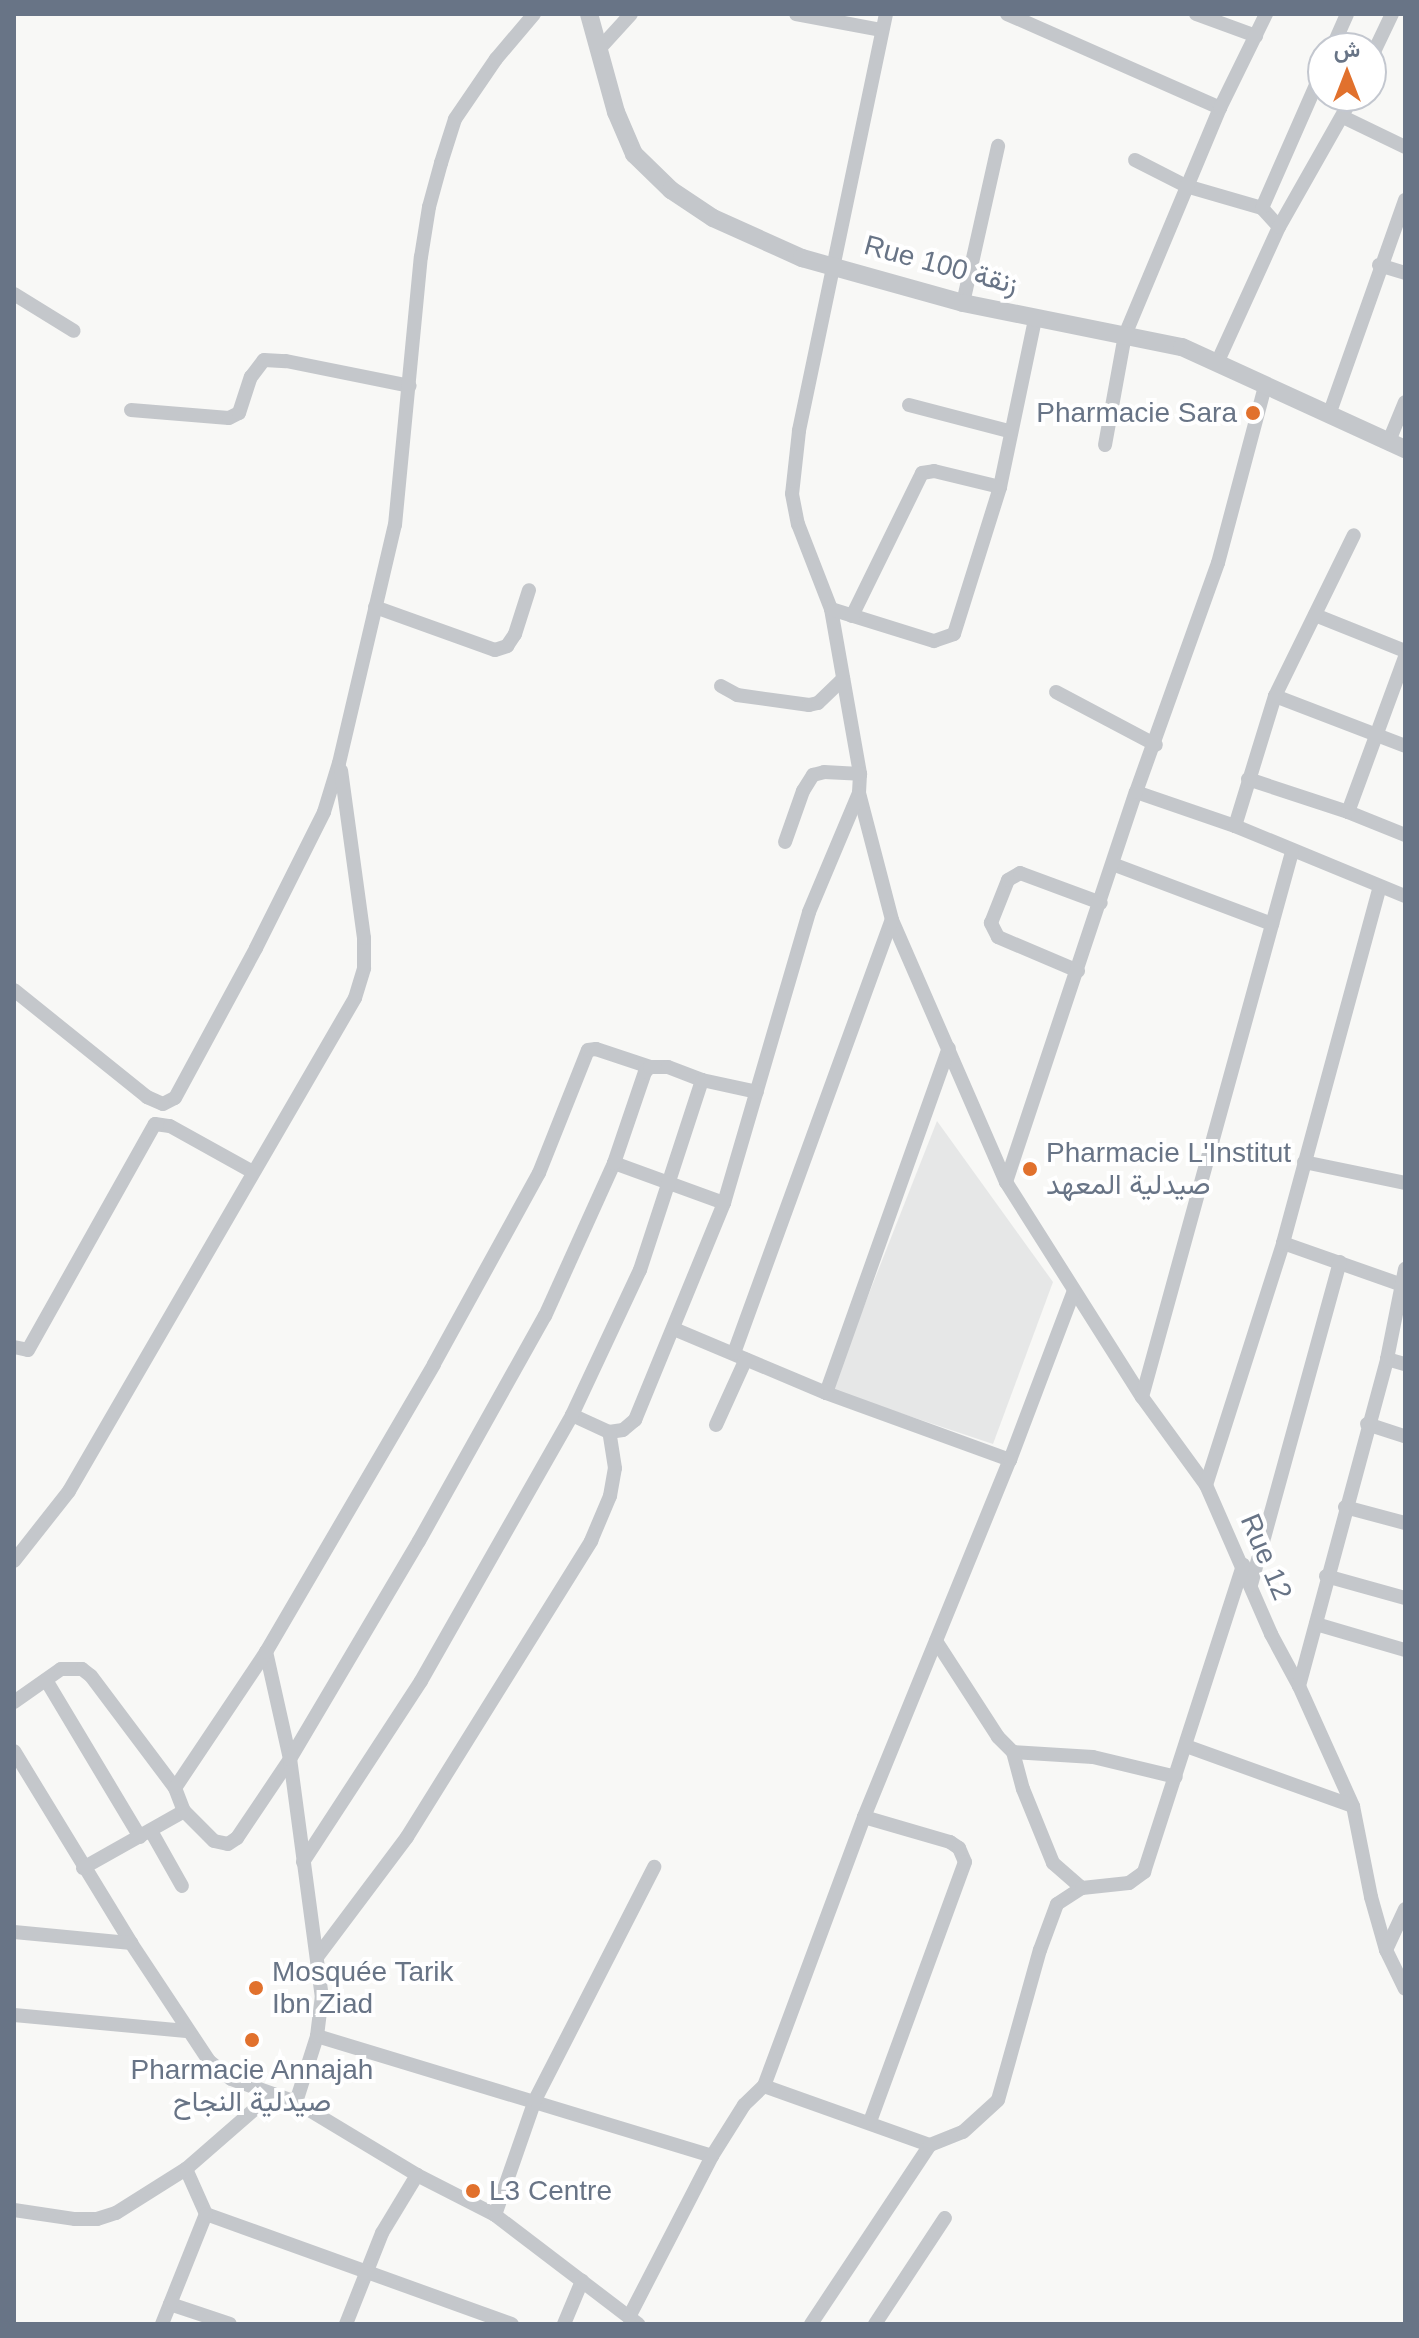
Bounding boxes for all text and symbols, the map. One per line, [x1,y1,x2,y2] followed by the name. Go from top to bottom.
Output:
[1307,32,1387,112] north arrow
[1334,37,1360,62] text: ش
[860,228,1022,302] street label: Rue 100 زنقة
[1036,396,1237,430] place label: Pharmacie Sara
[1244,404,1262,422] marker: Pharmacie Sara
[1046,1136,1291,1202] place label: Pharmacie L'Institut صيدلية المعهد
[1021,1160,1039,1178] marker: Pharmacie L'Institut صيدلية المعهد
[1233,1509,1299,1605] street label: Rue 12
[272,1955,454,2021] place label: Mosquée Tarik Ibn Ziad
[247,1979,265,1997] marker: Mosquée Tarik Ibn Ziad
[243,2031,261,2049] marker: Pharmacie Annajah صيدلية النجاح
[130,2053,374,2119] place label: Pharmacie Annajah صيدلية النجاح
[489,2174,612,2208] place label: L3 Centre
[464,2182,482,2200] marker: L3 Centre

